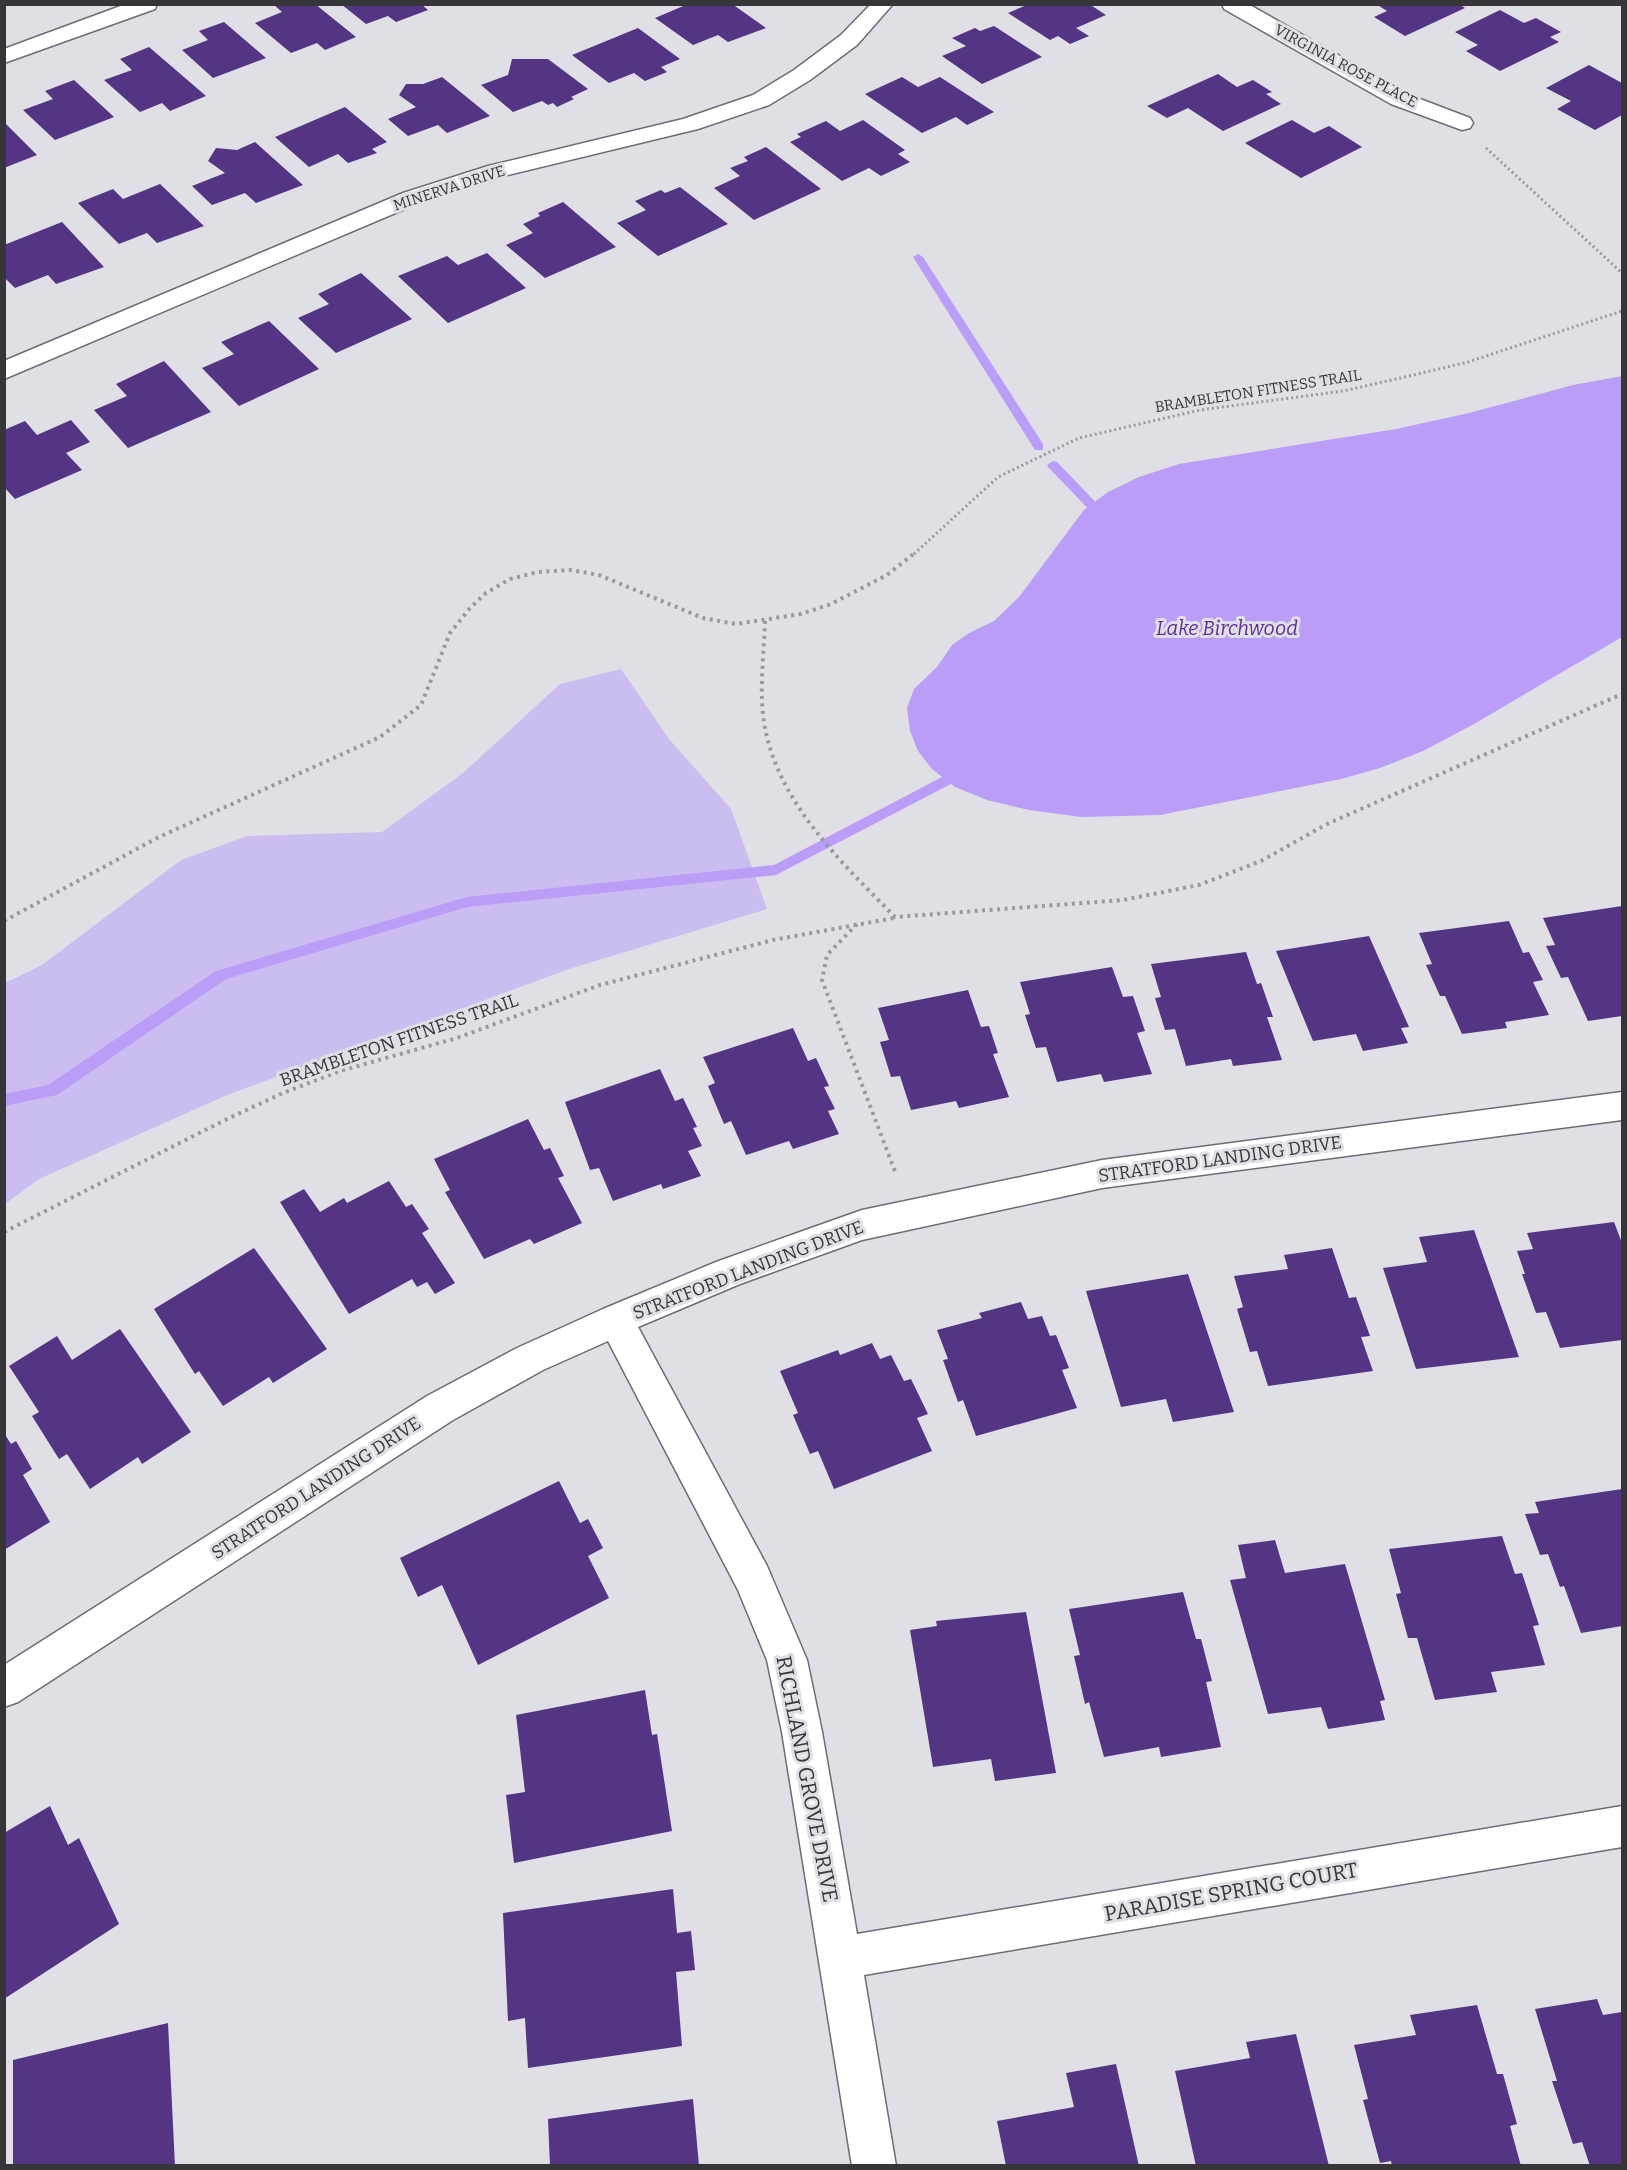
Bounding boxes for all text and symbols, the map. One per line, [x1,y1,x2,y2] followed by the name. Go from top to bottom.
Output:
[1271,21,1421,111] street label: VIRGINIA ROSE PLACE
[391,161,507,215] street label: MINERVA DRIVE
[1154,366,1362,416] street label: BRAMBLETON FITNESS TRAIL
[1156,616,1298,640] water label: Lake Birchwood
[277,989,521,1091] street label: BRAMBLETON FITNESS TRAIL
[1097,1131,1343,1187] street label: STRATFORD LANDING DRIVE
[630,1216,866,1324] street label: STRATFORD LANDING DRIVE
[207,1412,425,1564] street label: STRATFORD LANDING DRIVE
[770,1653,844,1905] street label: RICHLAND GROVE DRIVE
[1102,1857,1360,1927] street label: PARADISE SPRING COURT

